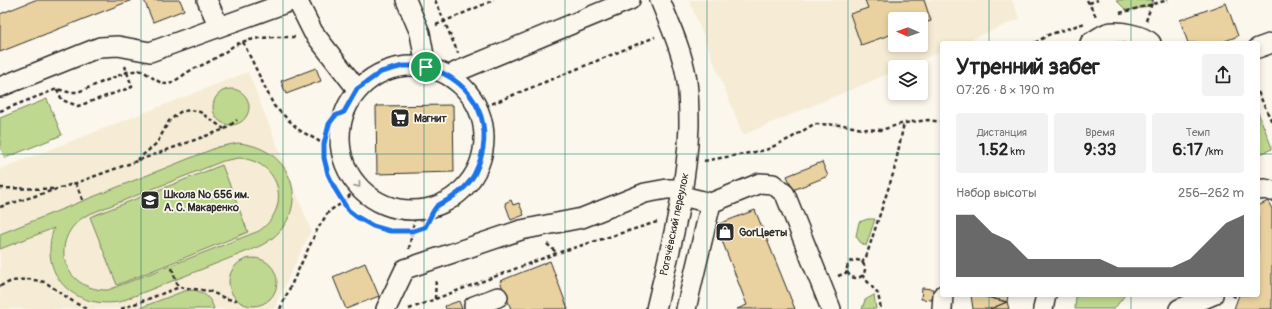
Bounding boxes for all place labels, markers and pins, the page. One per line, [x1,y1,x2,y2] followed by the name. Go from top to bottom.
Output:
[409,50,443,84] pin
[389,107,411,129] supermarket icon: Магнит
[414,112,447,125] place label: Магнит
[163,188,249,214] place label: Школа № 656 им. А. С. Макаренко
[139,189,161,211] school or university icon: Школа № 656 им. А. С. Макаренко
[714,221,736,243] shop icon: GorЦветы
[739,226,787,239] place label: GorЦветы

